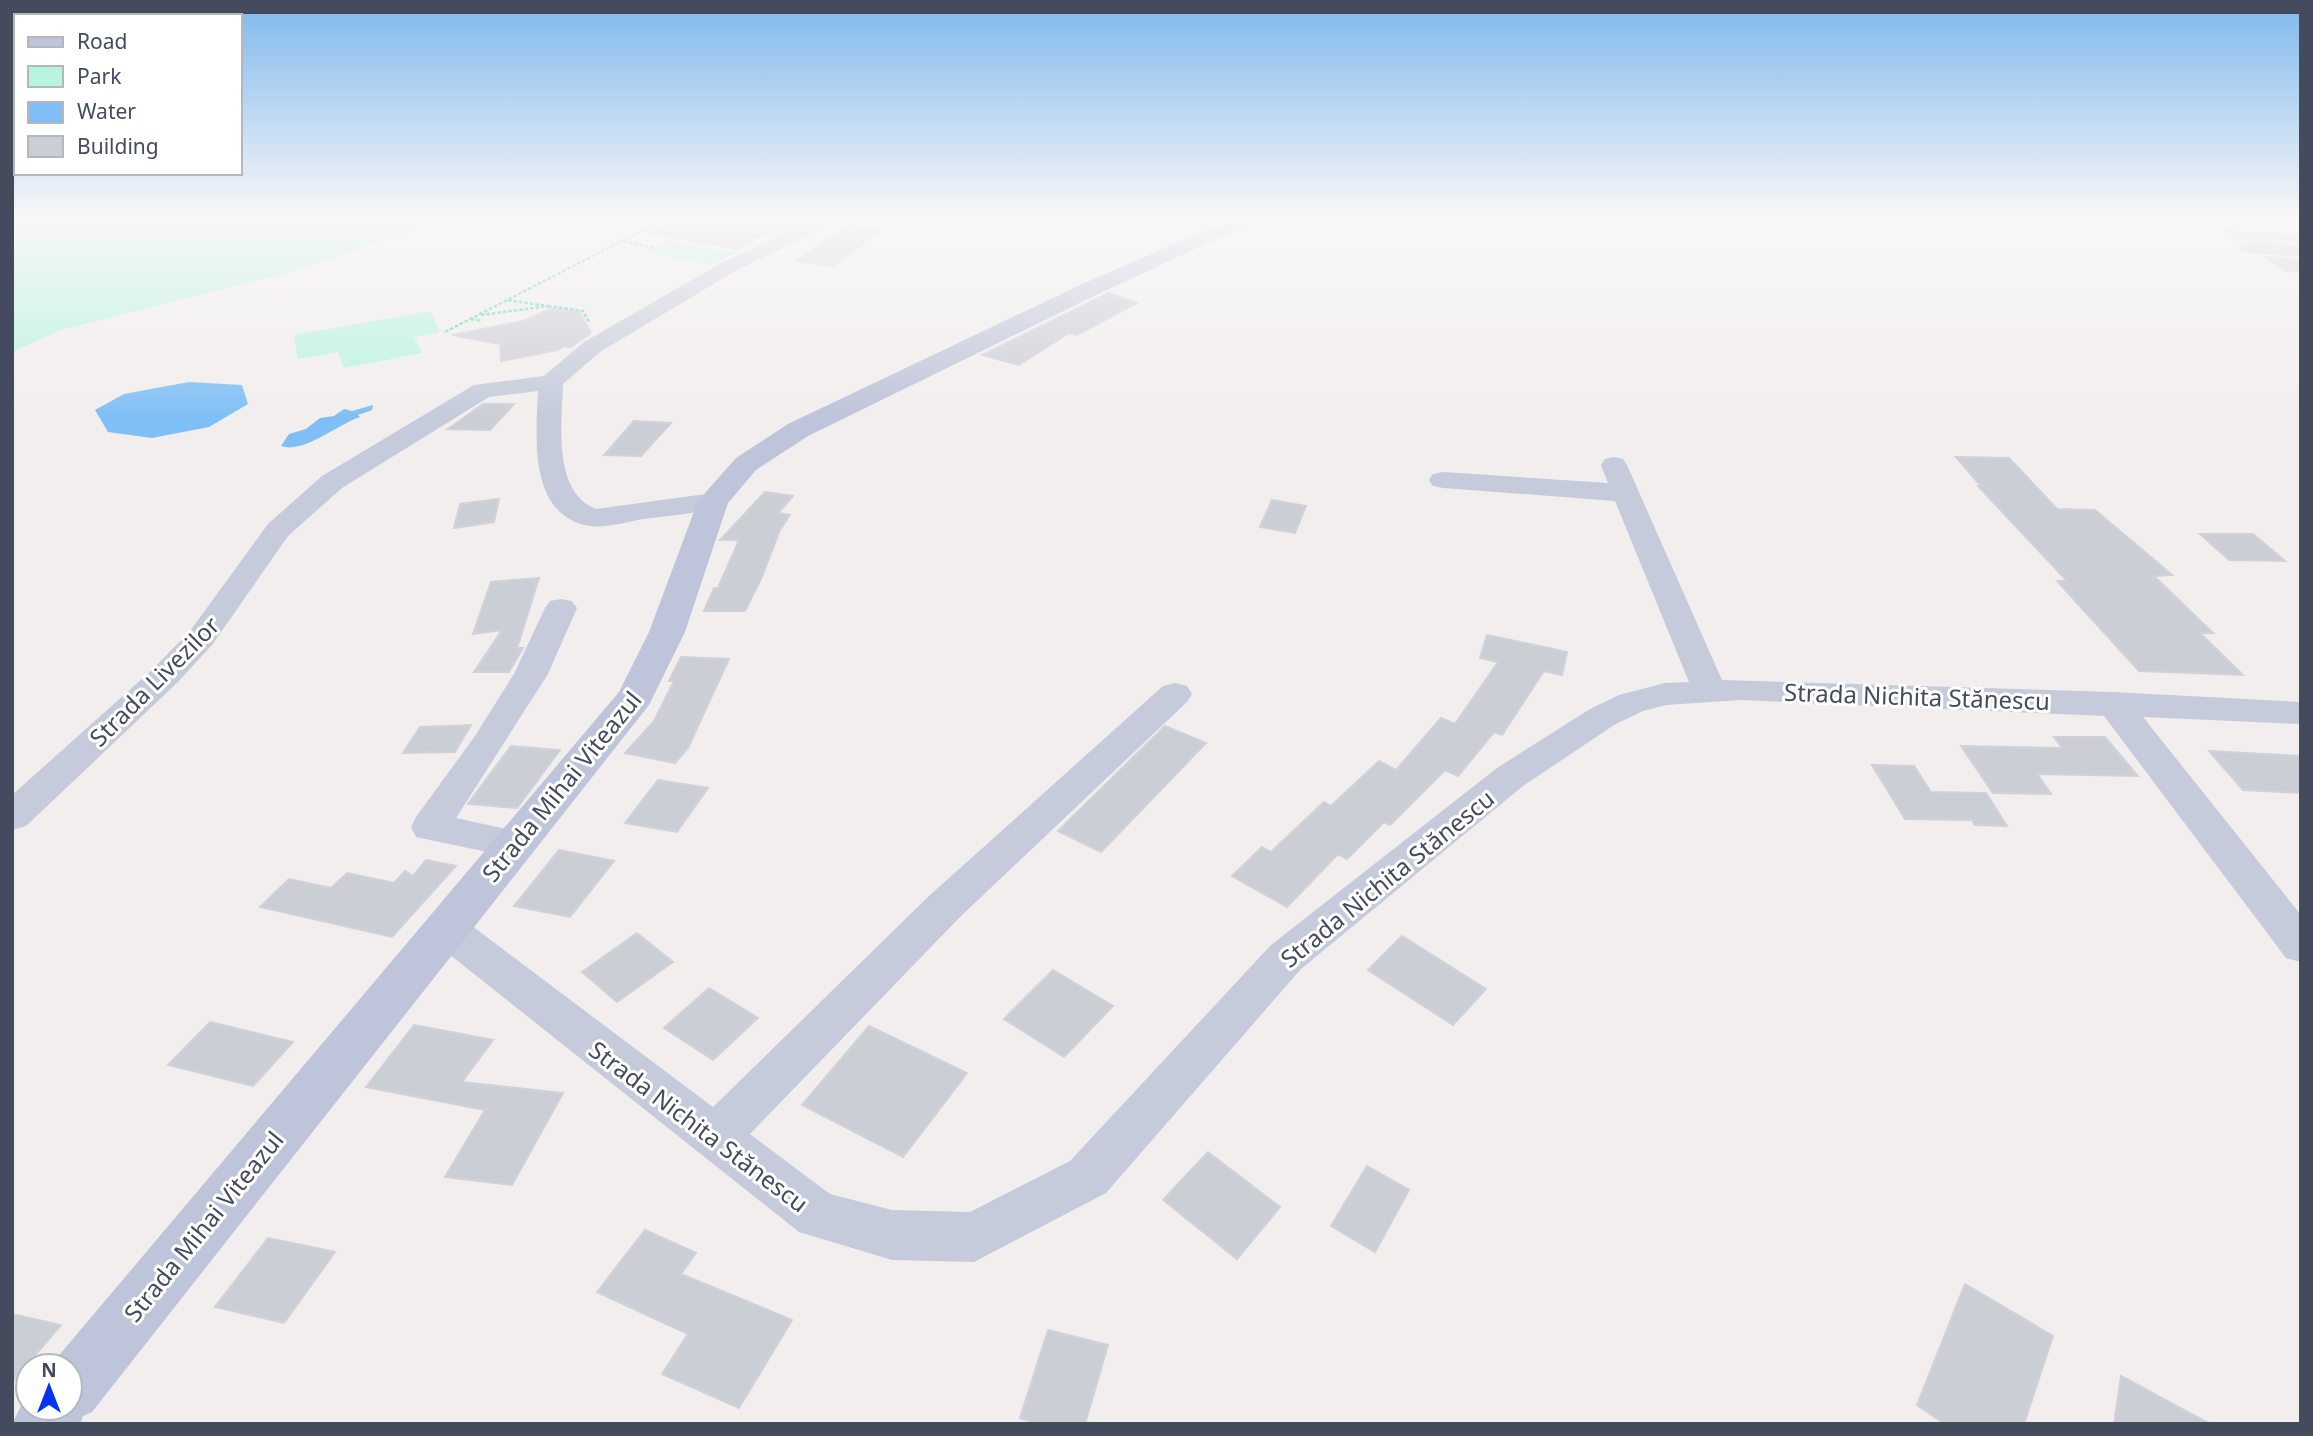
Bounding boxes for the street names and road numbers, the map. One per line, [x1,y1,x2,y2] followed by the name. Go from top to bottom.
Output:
[82,609,226,753] street label: Strada Livezilor
[1783,675,2051,717] street label: Strada Nichita Stănescu
[474,684,648,888] street label: Strada Mihai Viteazul
[1273,781,1501,975] street label: Strada Nichita Stănescu
[583,1033,815,1219] street label: Strada Nichita Stănescu
[116,1124,290,1328] street label: Strada Mihai Viteazul

